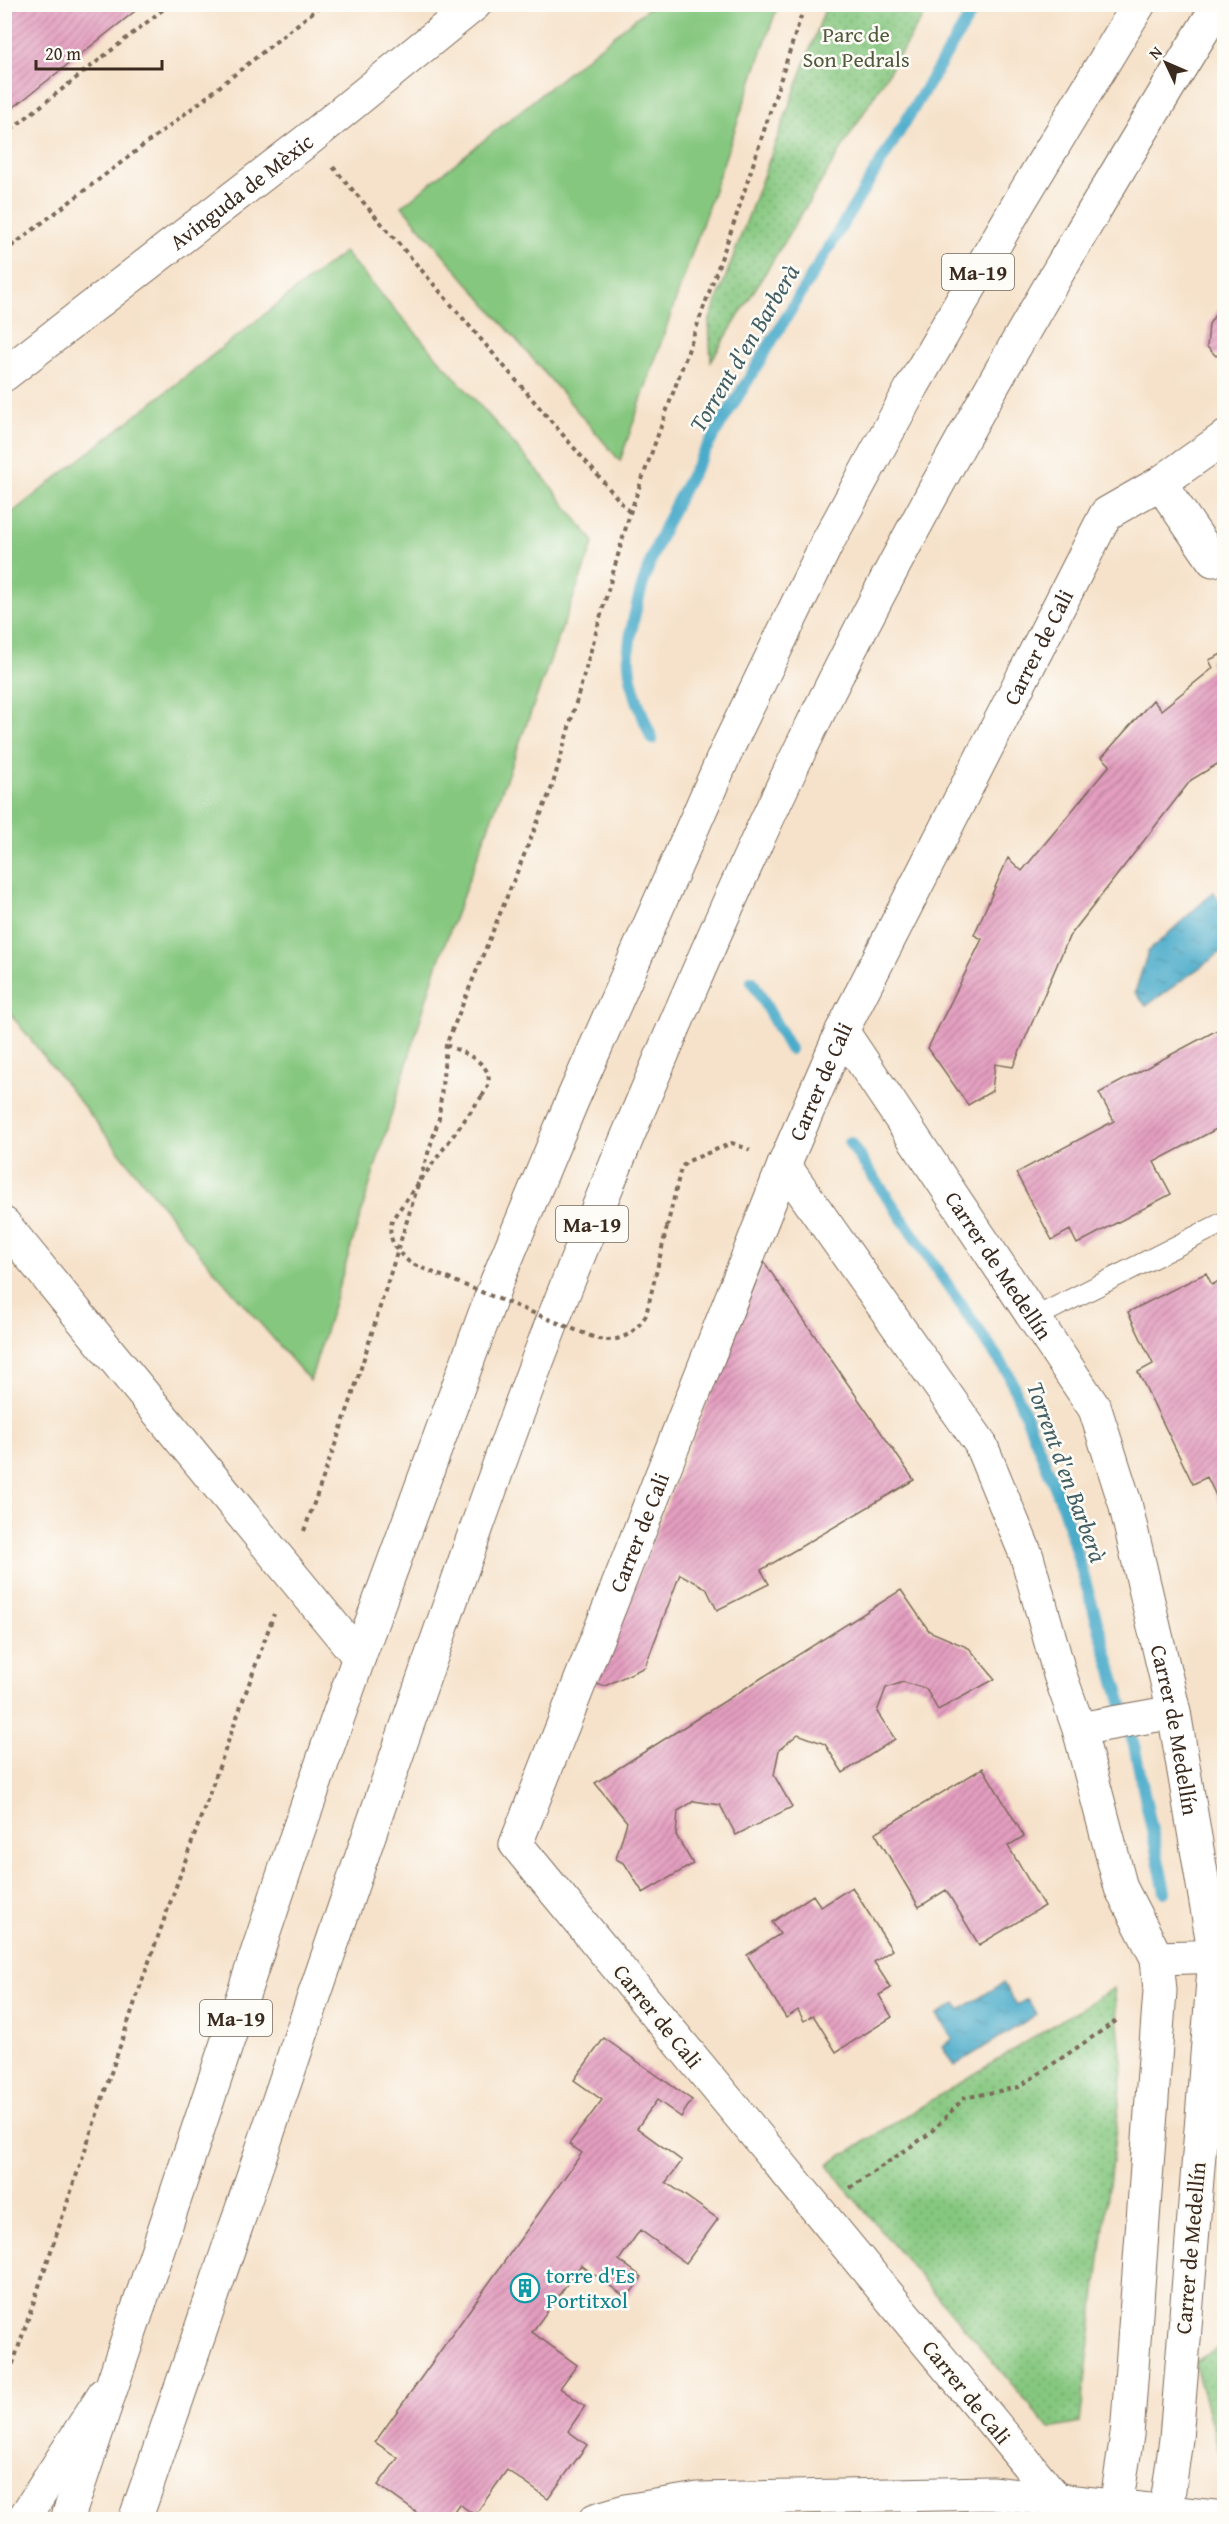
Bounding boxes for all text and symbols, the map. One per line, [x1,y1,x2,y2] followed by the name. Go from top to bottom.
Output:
[802,18,910,75] park label: Parc de Son Pedrals
[36,33,162,71] scale bar
[1136,33,1196,93] north arrow
[45,40,81,67] text: 20 m
[1143,40,1168,65] text: N
[163,125,320,257] street label: Avinguda de Mèxic
[942,254,1014,290] road number: Ma-19
[680,257,808,439] water label: Torrent d'en Barberà
[995,584,1081,710] street label: Carrer de Cali
[780,1016,860,1146] street label: Carrer de Cali
[938,1185,1061,1347] street label: Carrer de Medellín
[556,1206,628,1242] road number: Ma-19
[1018,1377,1116,1567] water label: Torrent d'en Barberà
[601,1468,677,1597] street label: Carrer de Cali
[1143,1642,1207,1818] street label: Carrer de Medellín
[606,1957,710,2075] street label: Carrer de Cali
[200,2000,272,2036] road number: Ma-19
[1167,2160,1214,2335] street label: Carrer de Medellín
[546,2259,635,2316] place label: torre d'Es Portitxol
[509,2272,541,2304] building icon: torre d'Es Portitxol
[915,2333,1019,2451] street label: Carrer de Cali

